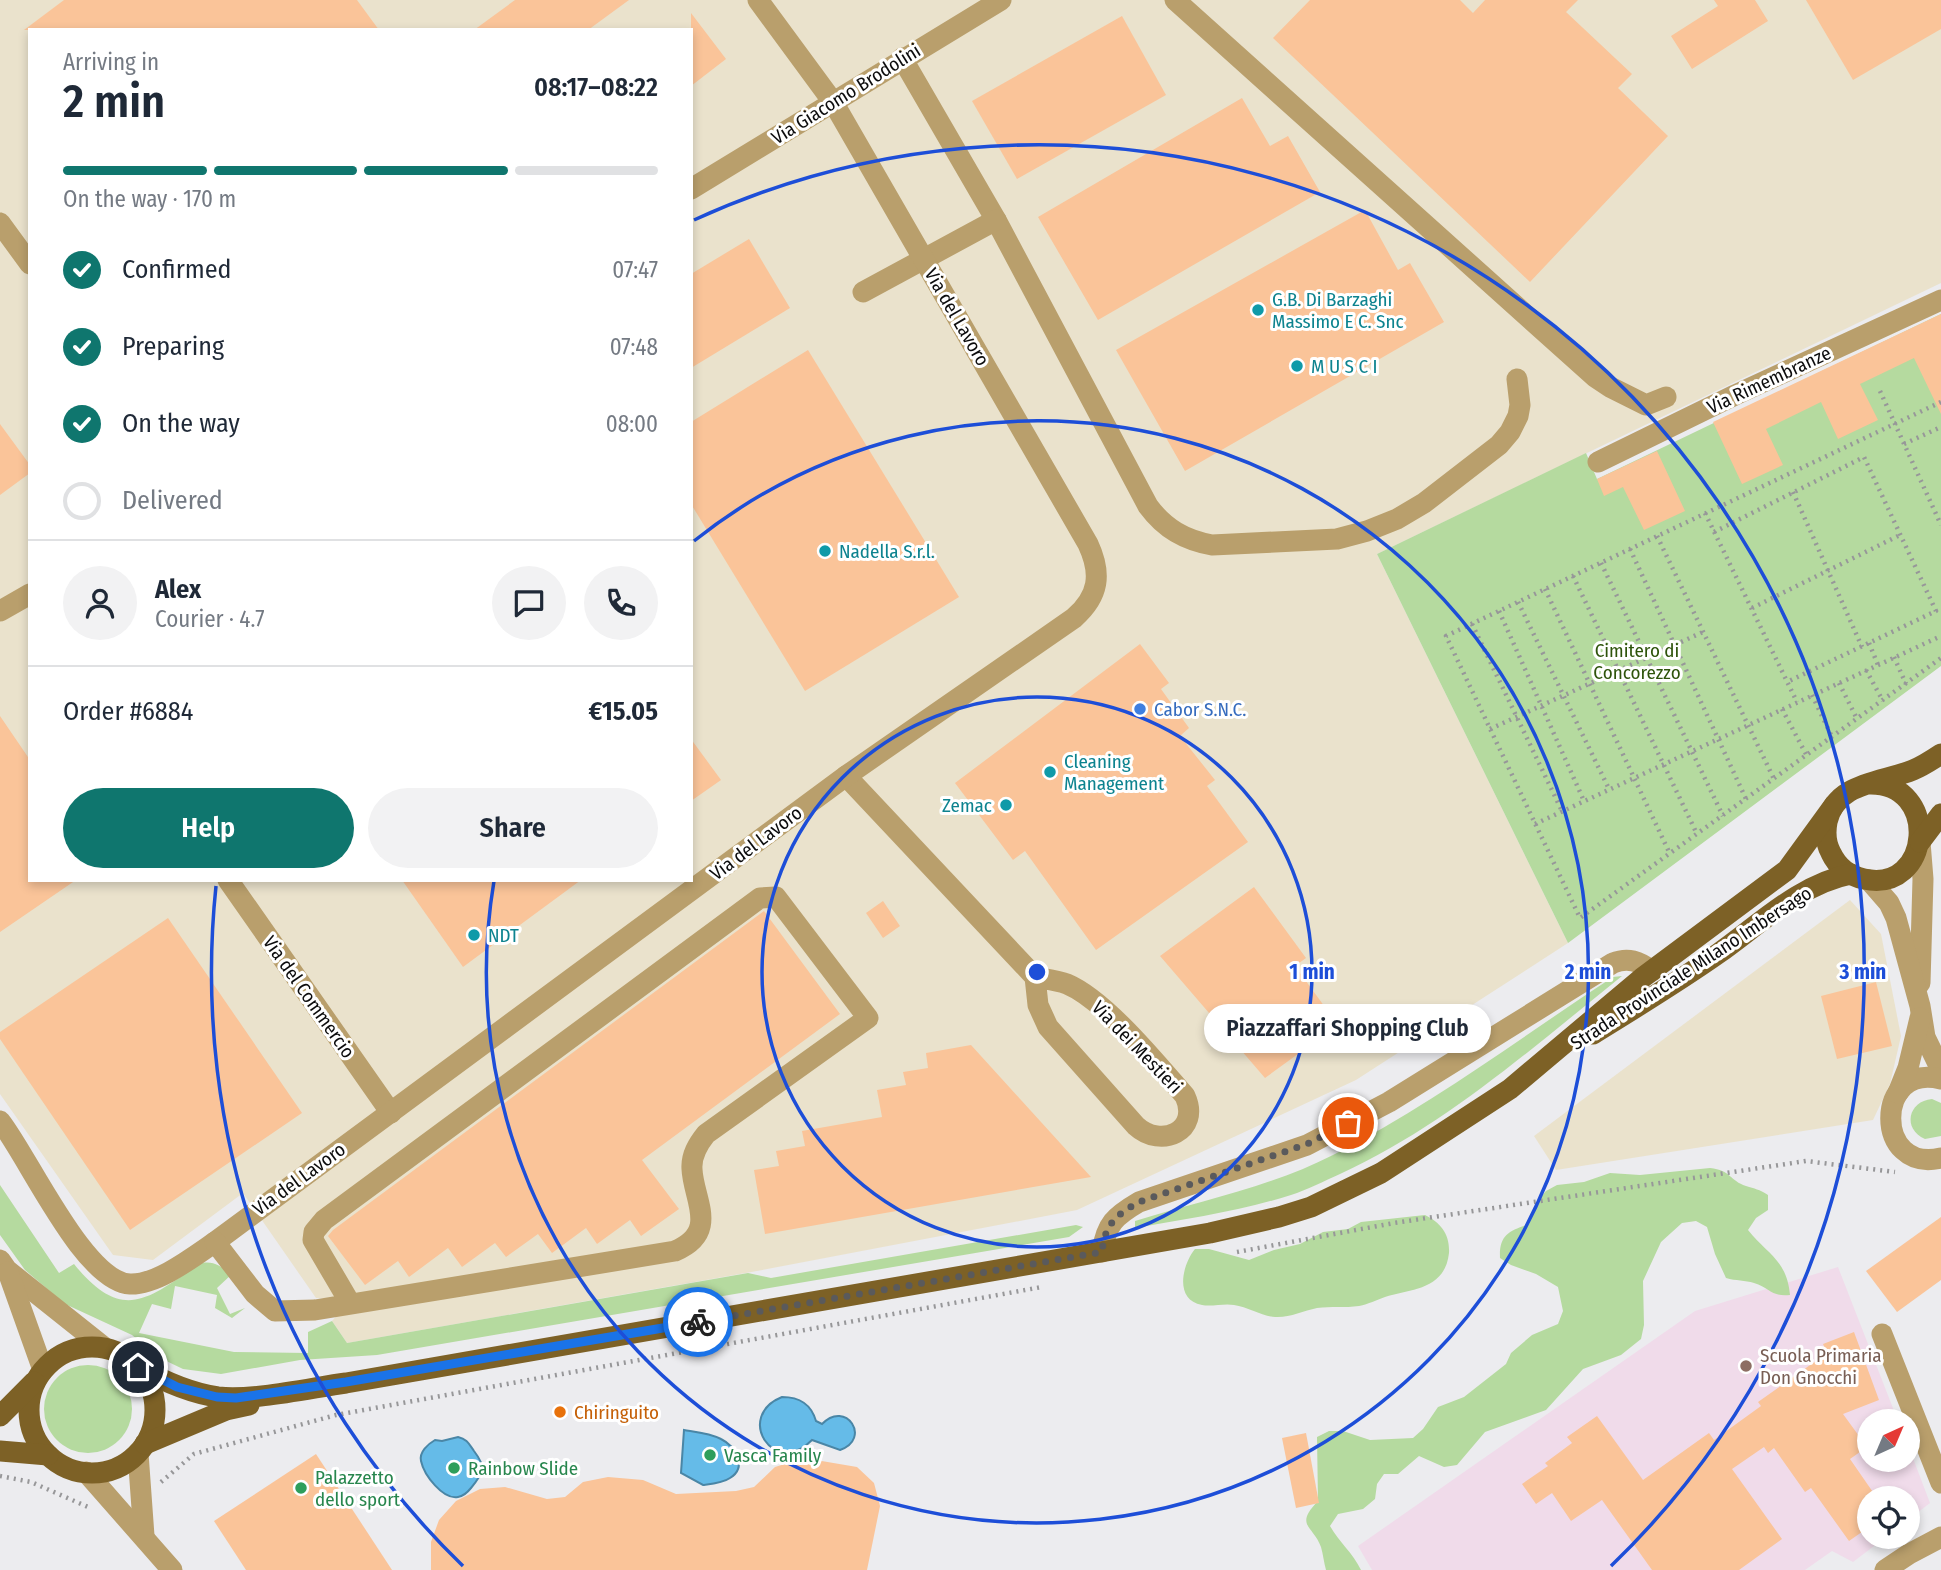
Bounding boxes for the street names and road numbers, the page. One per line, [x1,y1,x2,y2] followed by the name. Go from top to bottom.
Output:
[767,39,925,149] street label: Via Giacomo Brodolini
[920,264,994,370] street label: Via del Lavoro
[1703,341,1835,419] street label: Via Rimembranze
[706,801,806,885] street label: Via del Lavoro
[1566,881,1816,1055] street label: Strada Provinciale Milano Imbersago
[258,931,360,1063] street label: Via del Commercio
[1087,996,1187,1098] street label: Via dei Mestieri
[248,1138,350,1220] street label: Via del Lavoro

